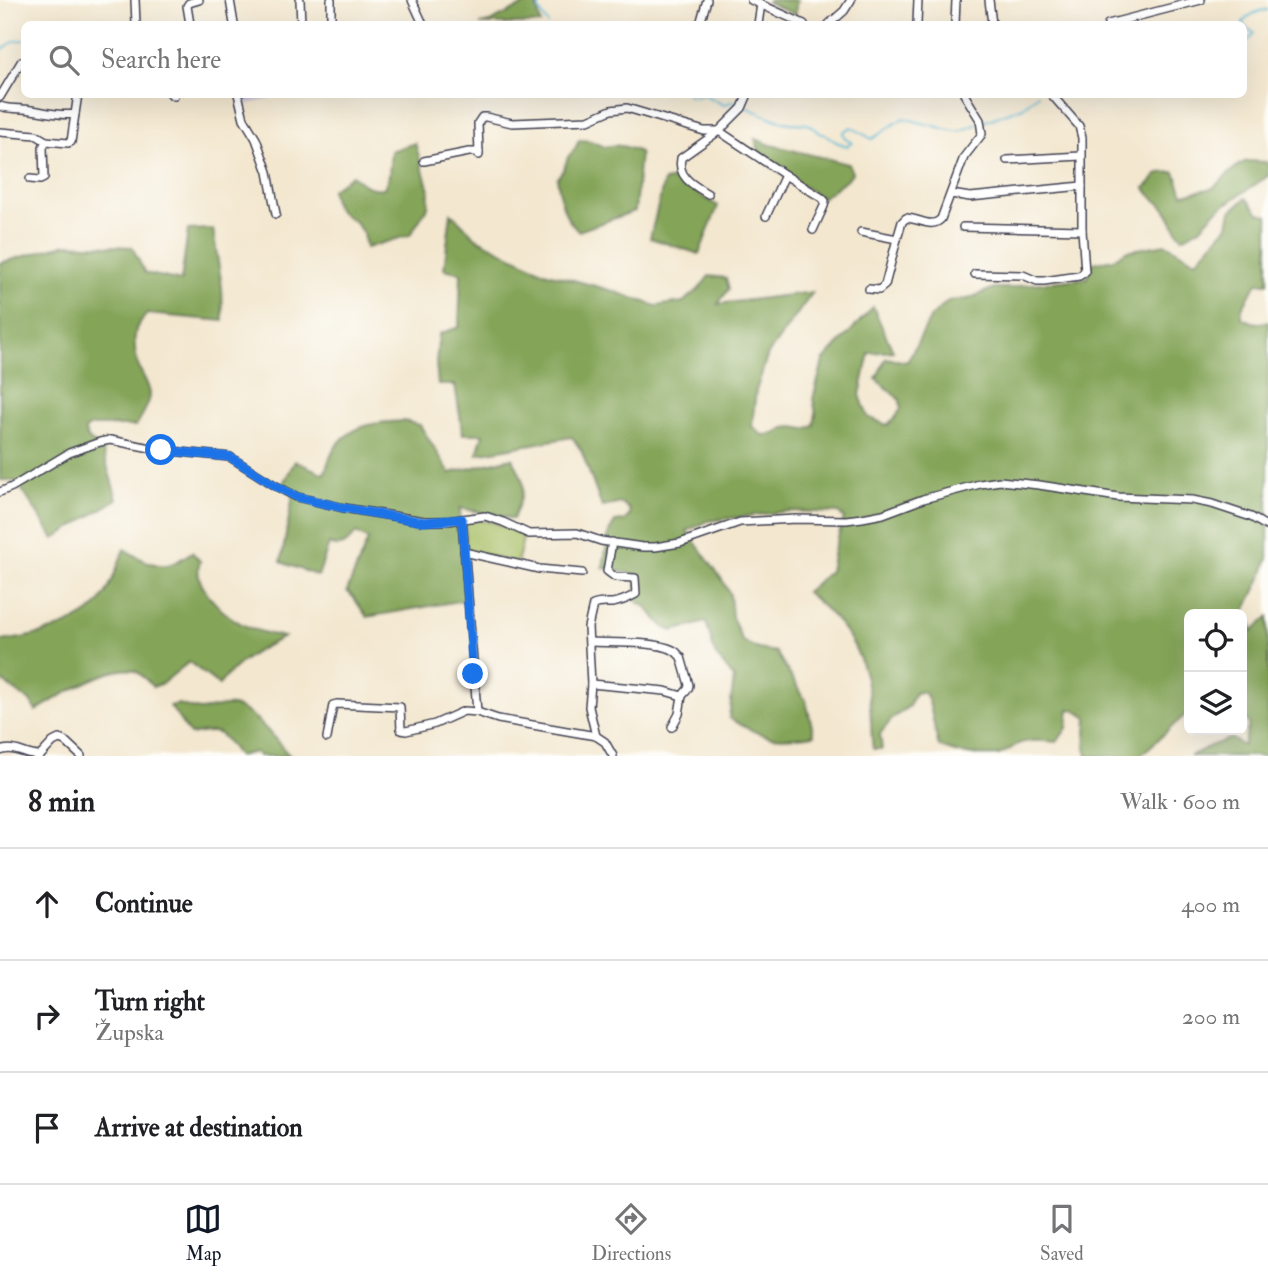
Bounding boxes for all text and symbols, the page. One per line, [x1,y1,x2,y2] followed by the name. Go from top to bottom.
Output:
[21,21,1247,98] search box
[45,41,83,79] icon: search
[101,44,221,76] text: Search here
[145,434,176,465] route start
[1184,609,1247,735] map controls
[1184,609,1247,672] button: locate
[457,658,488,689] route end
[1184,672,1247,735] button: layers
[28,783,95,820] text: 8 min
[1120,787,1240,816] text: Walk · 600 m
[28,885,66,923] icon: ahead
[95,888,193,920] text: Continue
[1181,890,1240,919] text: 400 m
[95,986,205,1018] text: Turn right
[28,997,66,1035] icon: right
[1182,1002,1240,1031] text: 200 m
[95,1018,164,1047] text: Župska
[28,1109,66,1147] icon: arrive
[95,1112,303,1144] text: Arrive at destination
[184,1200,222,1266] tab: Map
[591,1200,671,1266] tab: Directions
[1040,1200,1084,1266] tab: Saved

